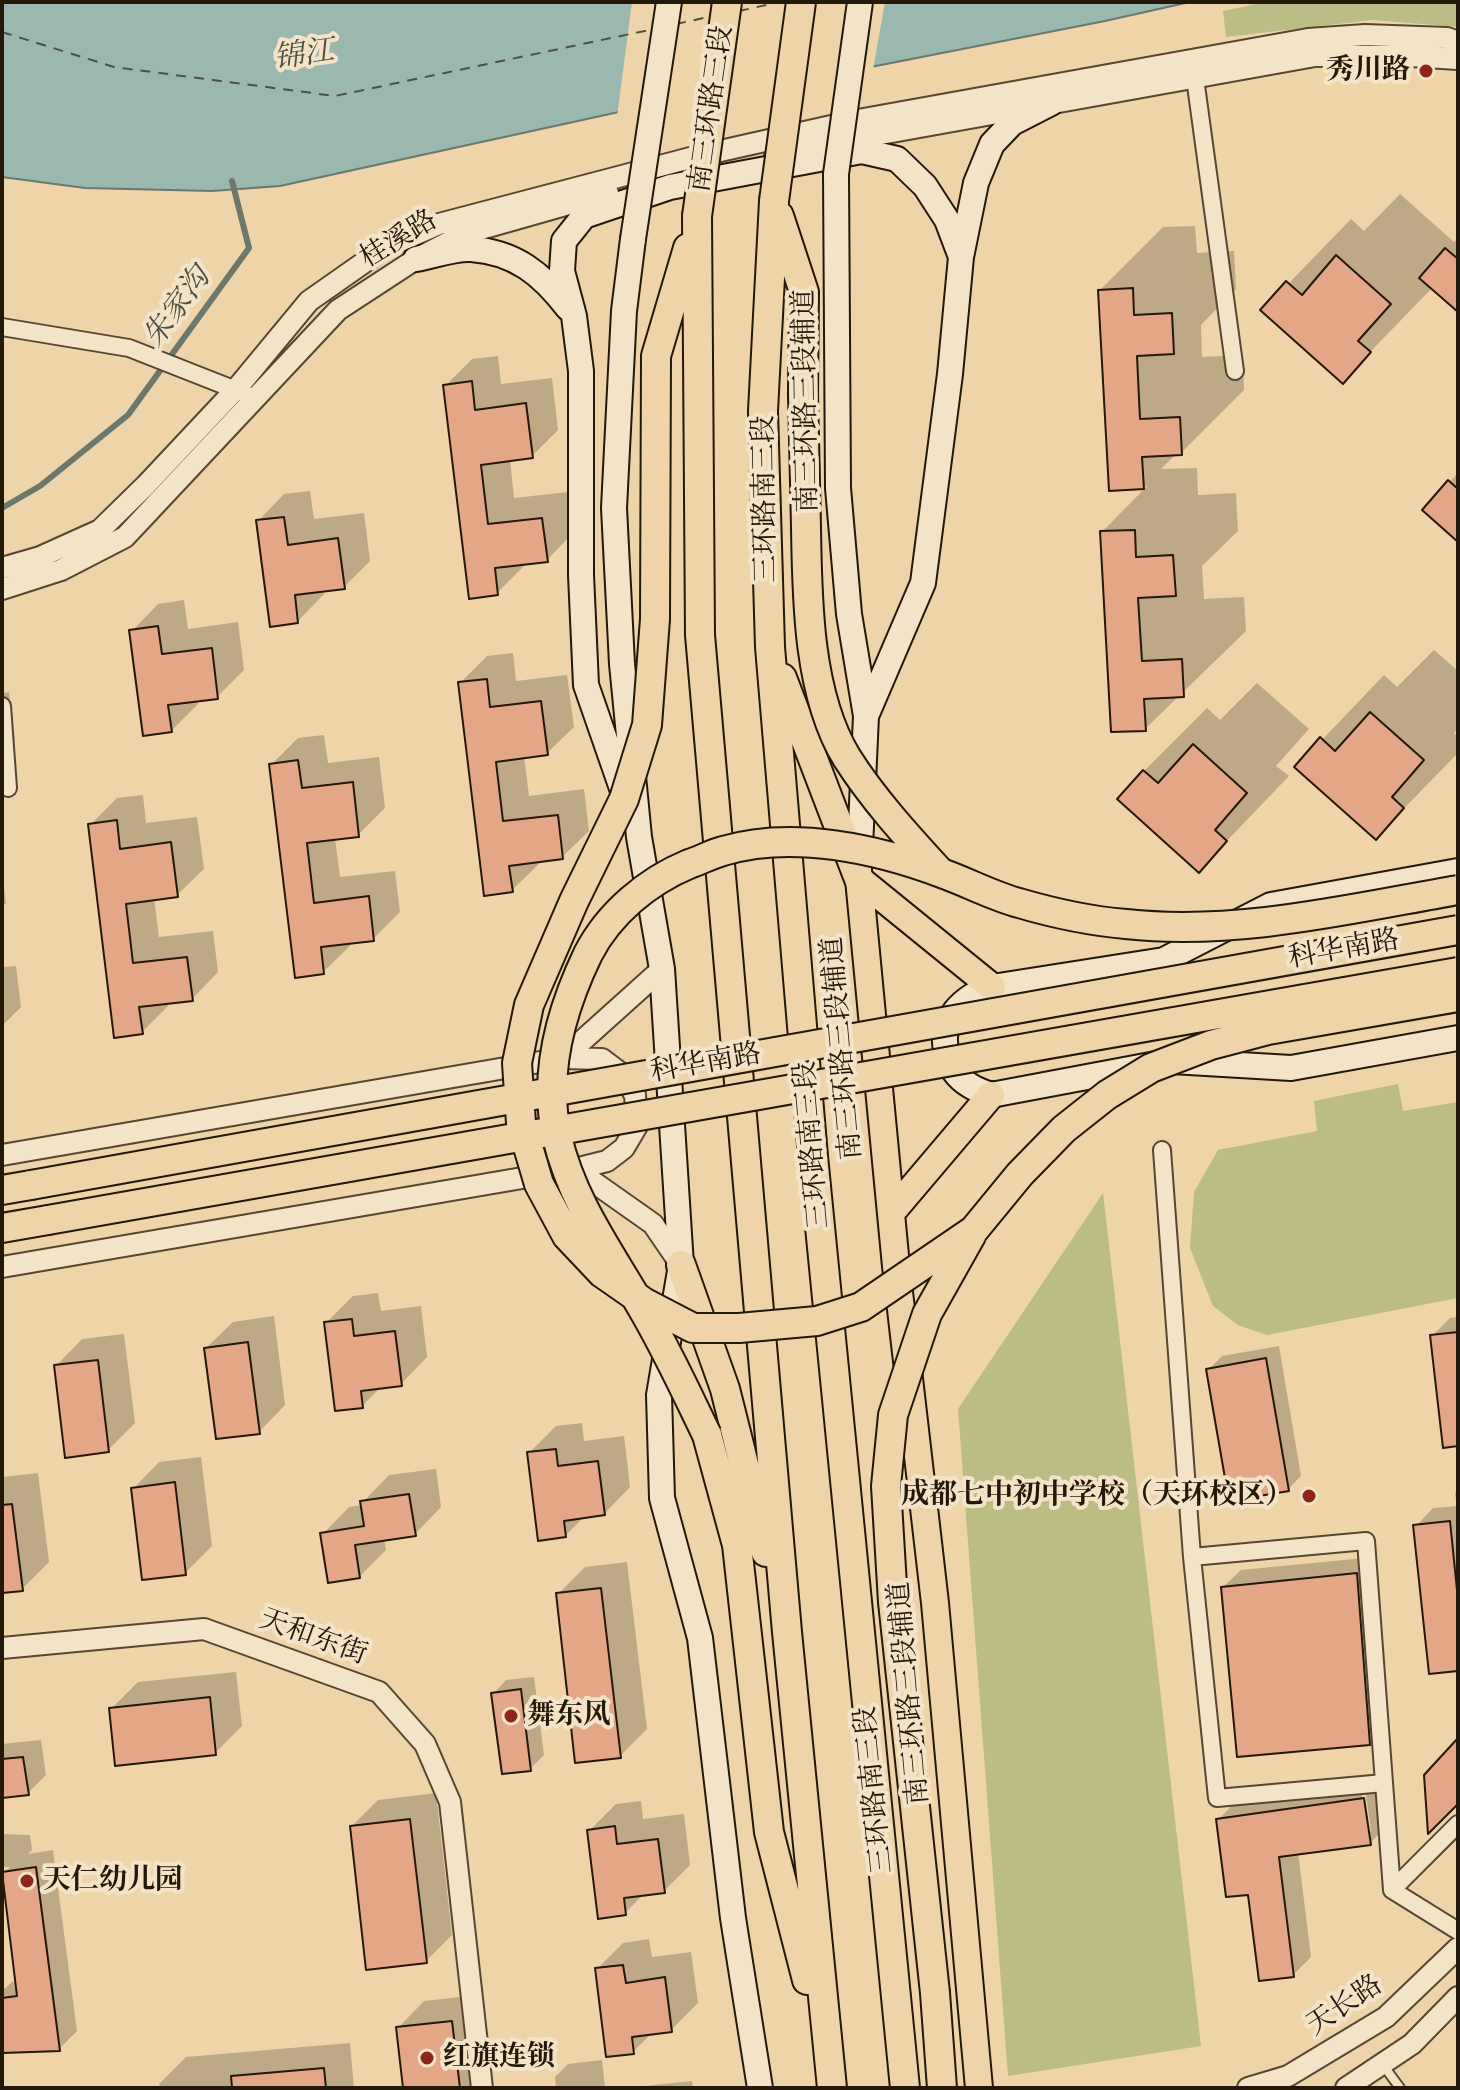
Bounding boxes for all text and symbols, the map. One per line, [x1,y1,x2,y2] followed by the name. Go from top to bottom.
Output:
[684,23,740,195] street label: 南三环路三段
[272,34,336,78] water label: 锦江
[1326,54,1410,88] place label: 秀川路
[1417,62,1435,80] marker: 秀川路
[354,204,444,276] street label: 桂溪路
[137,261,219,355] water label: 朱家沟
[788,289,826,513] street label: 南三环路三段辅道
[748,415,784,583] street label: 三环路南三段
[1286,924,1402,976] street label: 科华南路
[817,935,869,1161] street label: 南三环路三段辅道
[648,1038,764,1090] street label: 科华南路
[789,1060,837,1230] street label: 三环路南三段
[901,1479,1293,1513] place label: 成都七中初中学校（天环校区）
[1300,1487,1318,1505] marker: 成都七中初中学校（天环校区）
[884,1580,936,1806] street label: 南三环路三段辅道
[255,1603,371,1673] street label: 天和东街
[527,1699,611,1733] place label: 舞东风
[850,1705,900,1875] street label: 三环路南三段
[502,1707,520,1725] marker: 舞东风
[43,1864,183,1898] place label: 天仁幼儿园
[18,1872,36,1890] marker: 天仁幼儿园
[1301,1969,1389,2043] street label: 天长路
[443,2041,555,2075] place label: 红旗连锁
[418,2049,436,2067] marker: 红旗连锁

